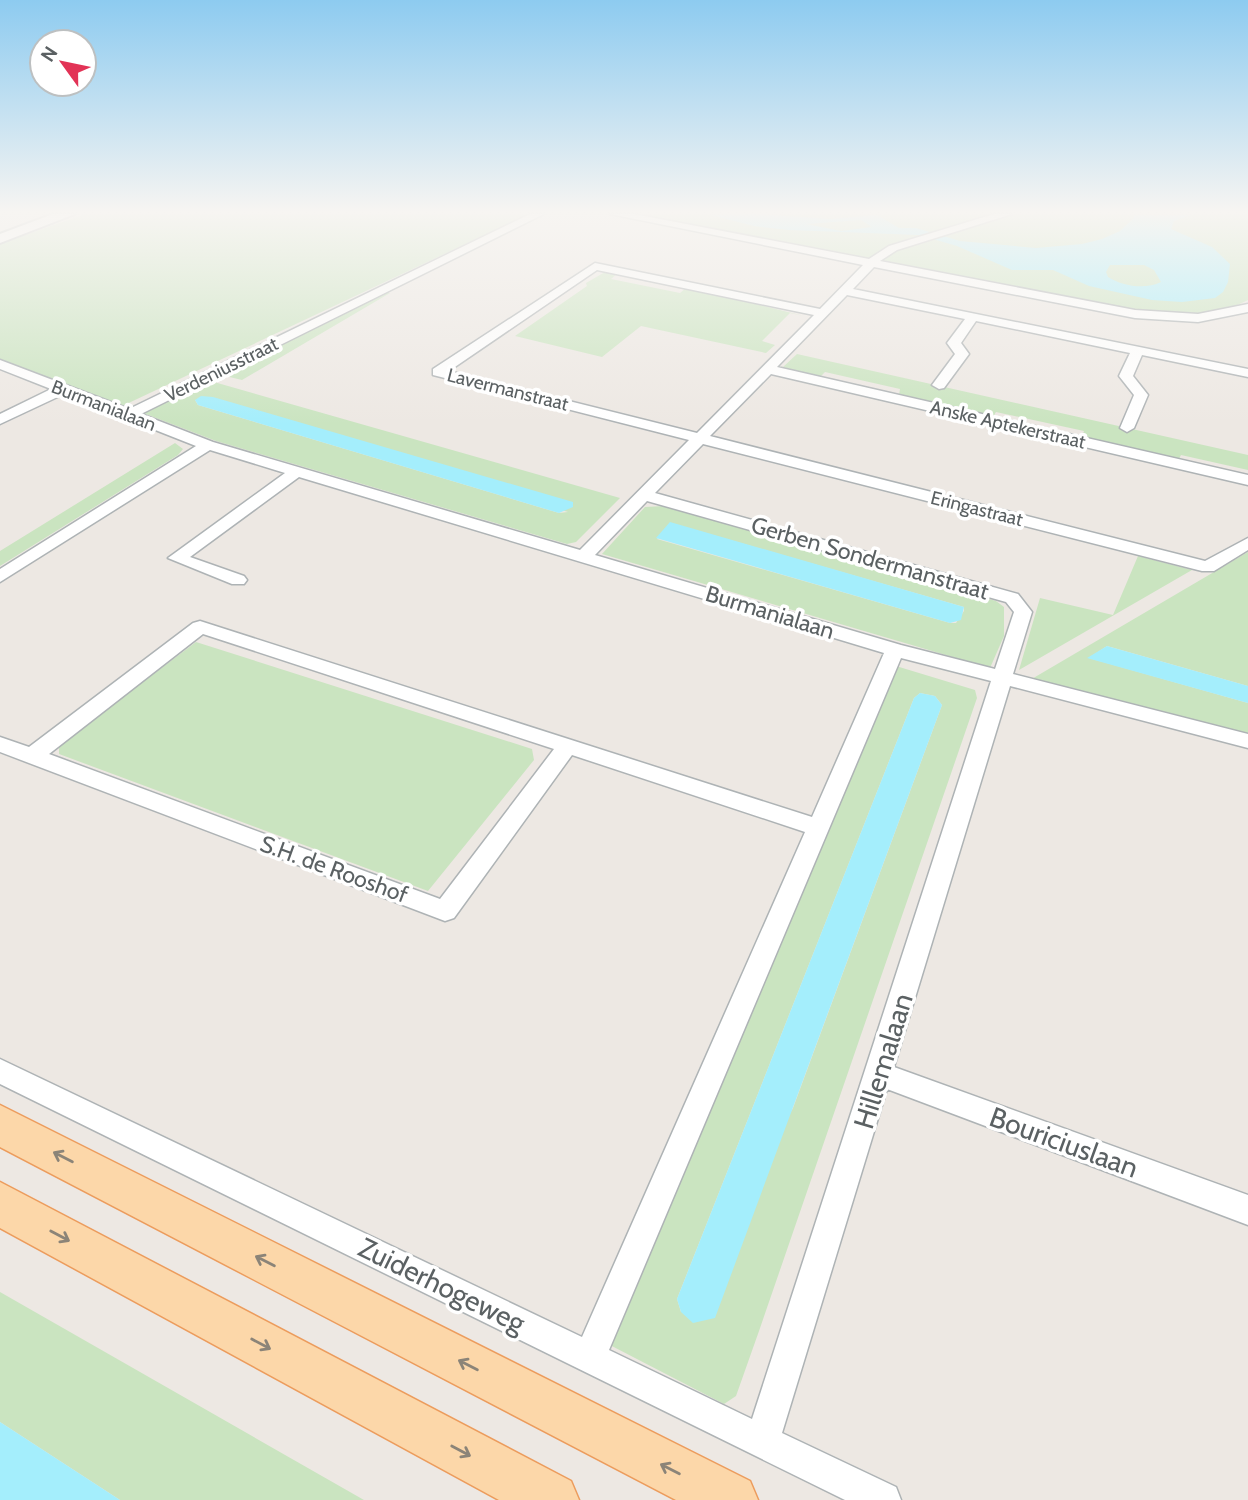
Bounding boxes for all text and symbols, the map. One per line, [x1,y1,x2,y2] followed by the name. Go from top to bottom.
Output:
[28,28,98,98] north arrow
[36,42,62,66] text: N
[161,332,282,407] street label: Verdeniusstraat
[445,363,571,416] street label: Lavermanstraat
[48,375,159,436] street label: Burmanialaan
[928,395,1088,454] street label: Anske Aptekerstraat
[928,486,1026,531] street label: Eringastraat
[748,511,992,605] street label: Gerben Sondermanstraat
[702,579,838,645] street label: Burmanialaan
[256,829,412,909] street label: S.H. de Rooshof
[846,989,920,1133] street label: Hillemalaan
[985,1099,1143,1185] street label: Bouriciuslaan
[53,1150,74,1164] one-way arrow
[49,1230,70,1243] one-way arrow
[353,1230,532,1340] street label: Zuiderhogeweg
[255,1254,276,1268] one-way arrow
[250,1337,270,1351] one-way arrow
[458,1358,479,1371] one-way arrow
[450,1445,471,1459] one-way arrow
[660,1461,681,1475] one-way arrow

